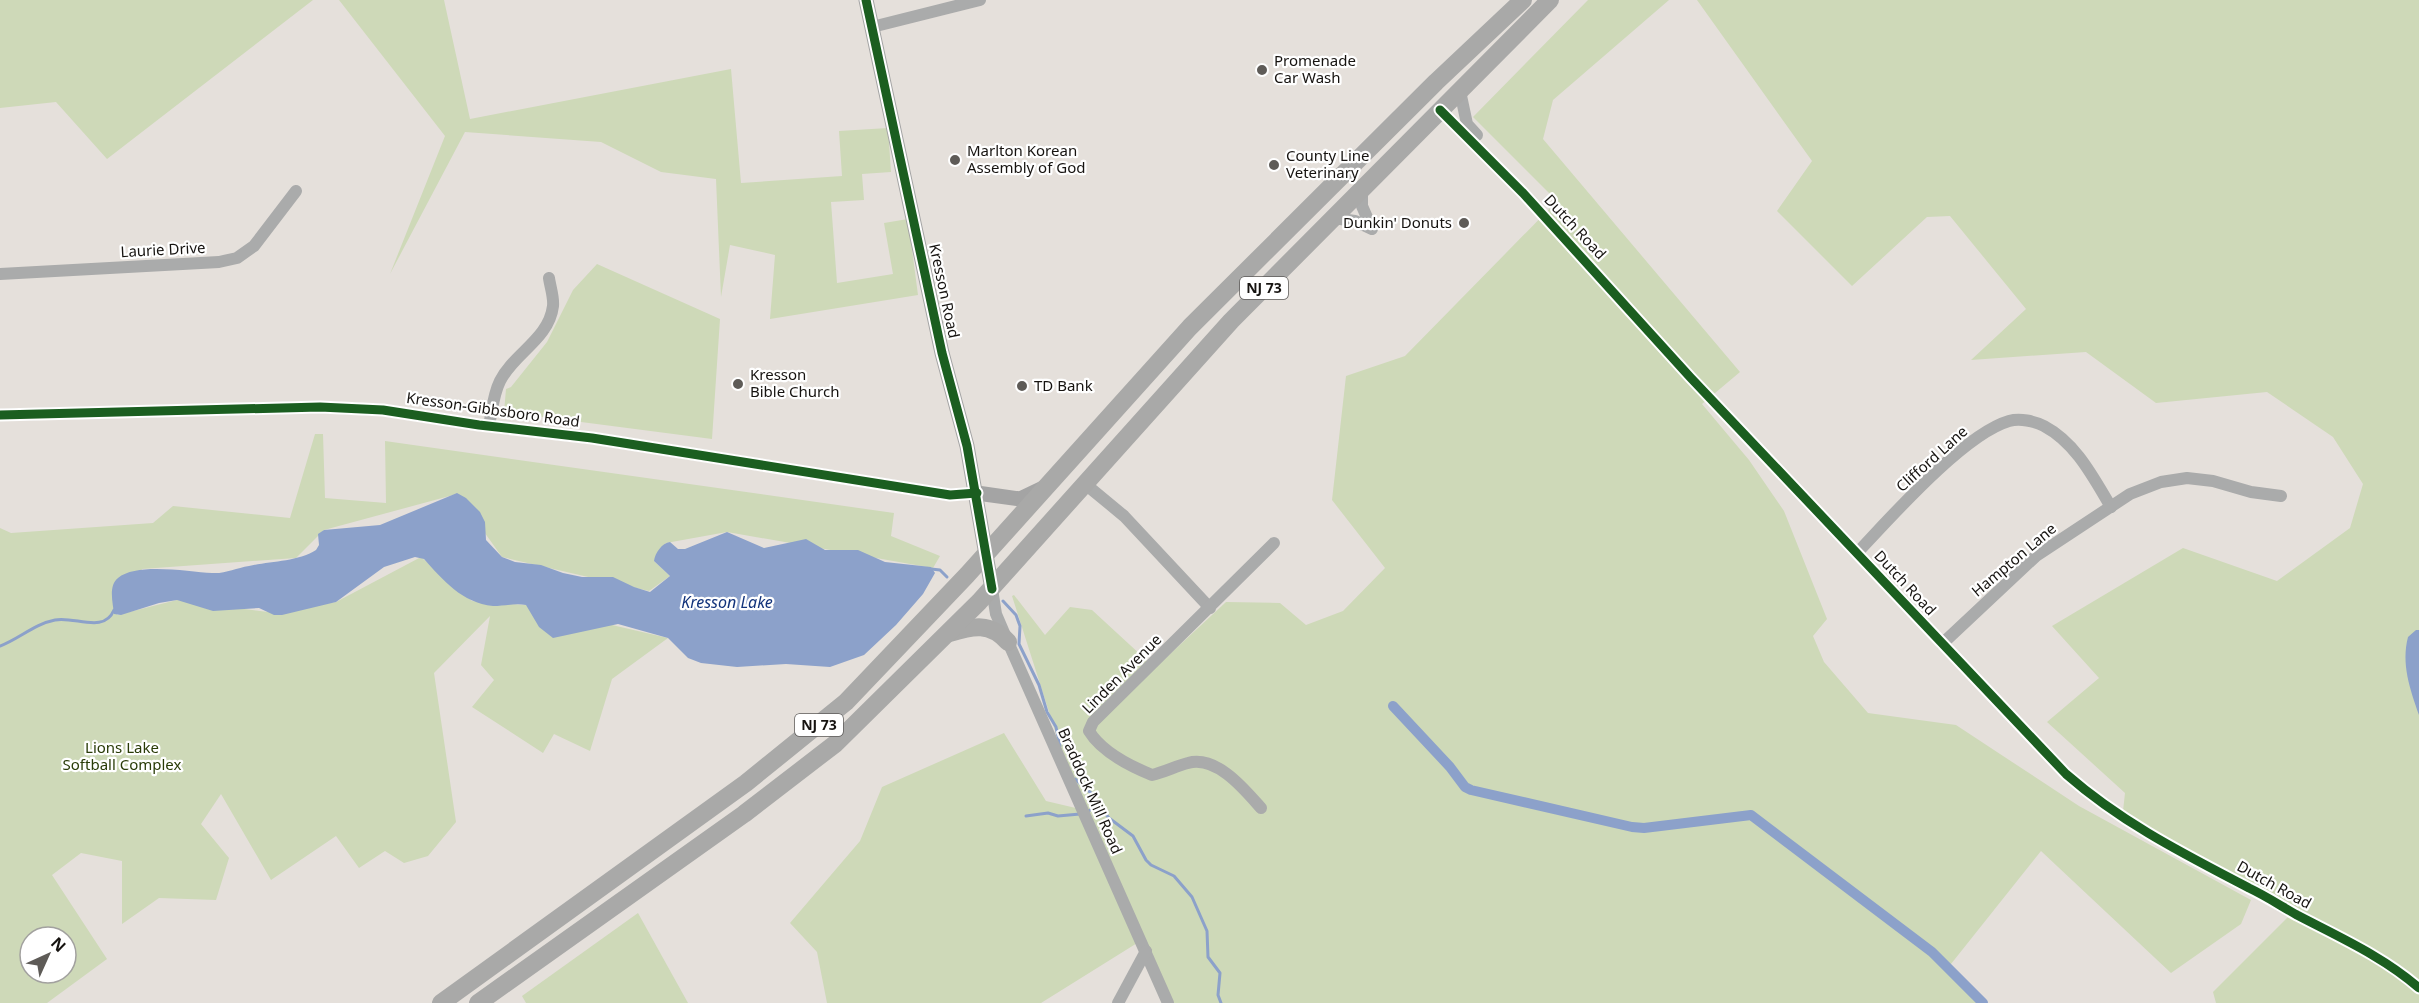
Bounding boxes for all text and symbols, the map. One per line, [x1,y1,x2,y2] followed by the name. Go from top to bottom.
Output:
[1274,50,1356,87] place label: Promenade Car Wash
[1255,63,1269,77] marker: Promenade Car Wash
[967,140,1085,177] place label: Marlton Korean Assembly of God
[1286,145,1370,182] place label: County Line Veterinary
[948,153,962,167] marker: Marlton Korean Assembly of God
[1267,158,1281,172] marker: County Line Veterinary
[1540,189,1611,263] street label: Dutch Road
[1343,212,1452,232] place label: Dunkin' Donuts
[1457,216,1471,230] marker: Dunkin' Donuts
[120,237,206,261] street label: Laurie Drive
[925,242,965,340] street label: Kresson Road
[1240,277,1288,299] road number: NJ 73
[750,364,839,401] place label: Kresson Bible Church
[1034,375,1093,395] place label: TD Bank
[731,377,745,391] marker: Kresson Bible Church
[1015,379,1029,393] marker: TD Bank
[405,387,581,431] street label: Kresson-Gibbsboro Road
[1891,421,1971,496] street label: Clifford Lane
[1967,518,2060,600] street label: Hampton Lane
[1870,545,1941,619] street label: Dutch Road
[681,591,773,613] water label: Kresson Lake
[1077,629,1165,717] street label: Linden Avenue
[795,714,843,736] road number: NJ 73
[1054,724,1128,857] street label: Braddock Mill Road
[63,737,182,774] park label: Lions Lake Softball Complex
[2234,855,2315,913] street label: Dutch Road
[18,925,78,985] north arrow
[46,932,71,957] text: N

